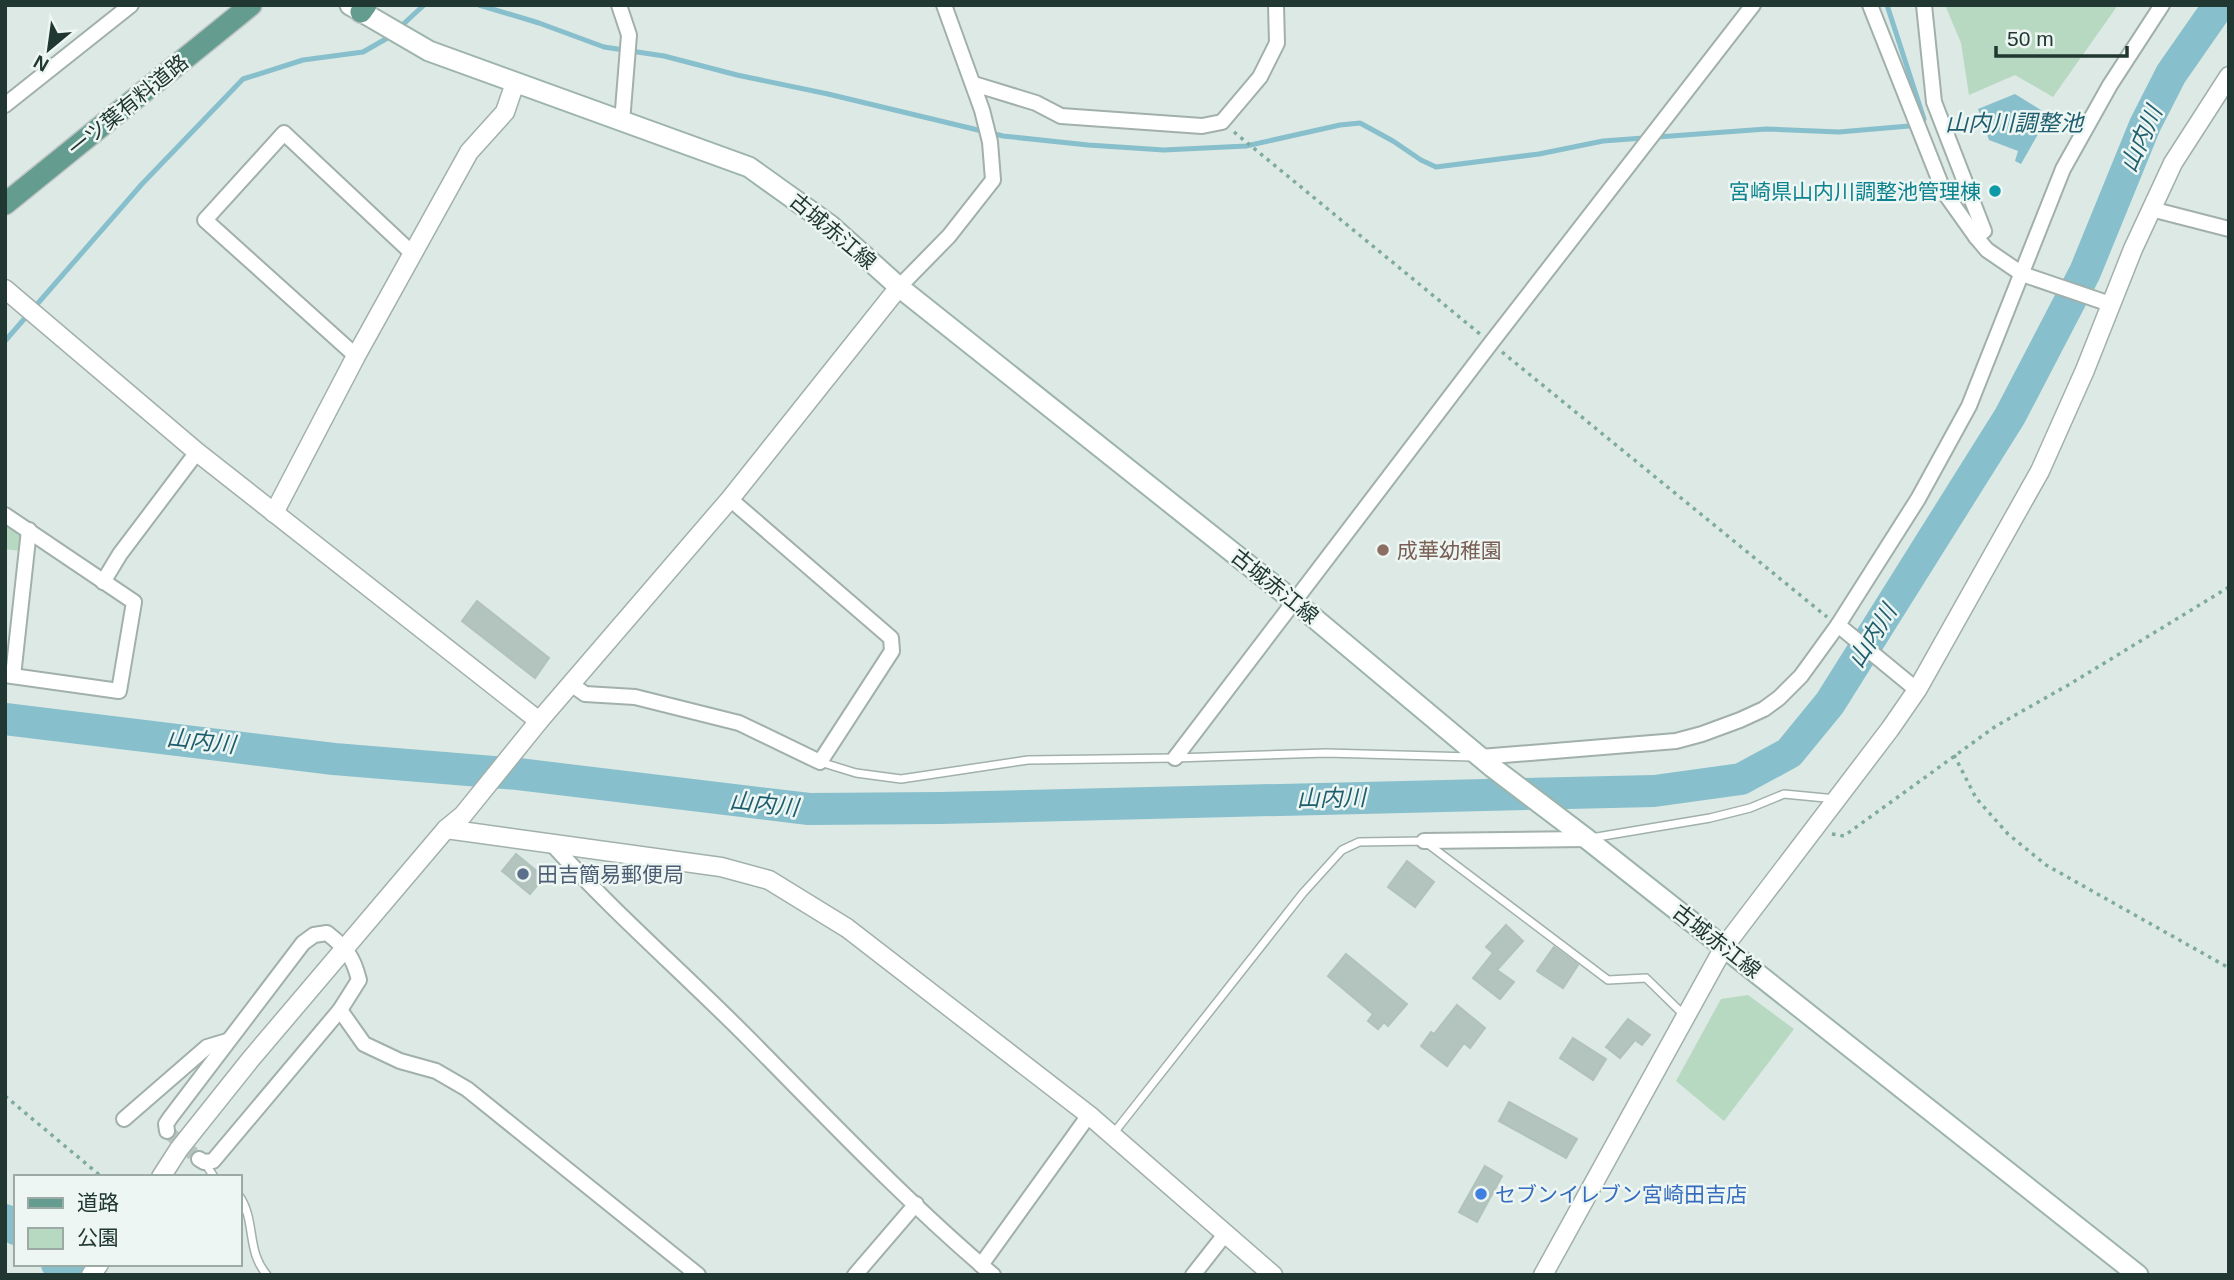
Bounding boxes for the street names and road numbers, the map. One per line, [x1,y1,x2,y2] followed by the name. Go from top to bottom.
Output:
[64,50,192,160] street label: 一ツ葉有料道路
[785,188,881,274] street label: 古城赤江線
[1227,544,1323,628] street label: 古城赤江線
[1669,900,1765,982] street label: 古城赤江線

